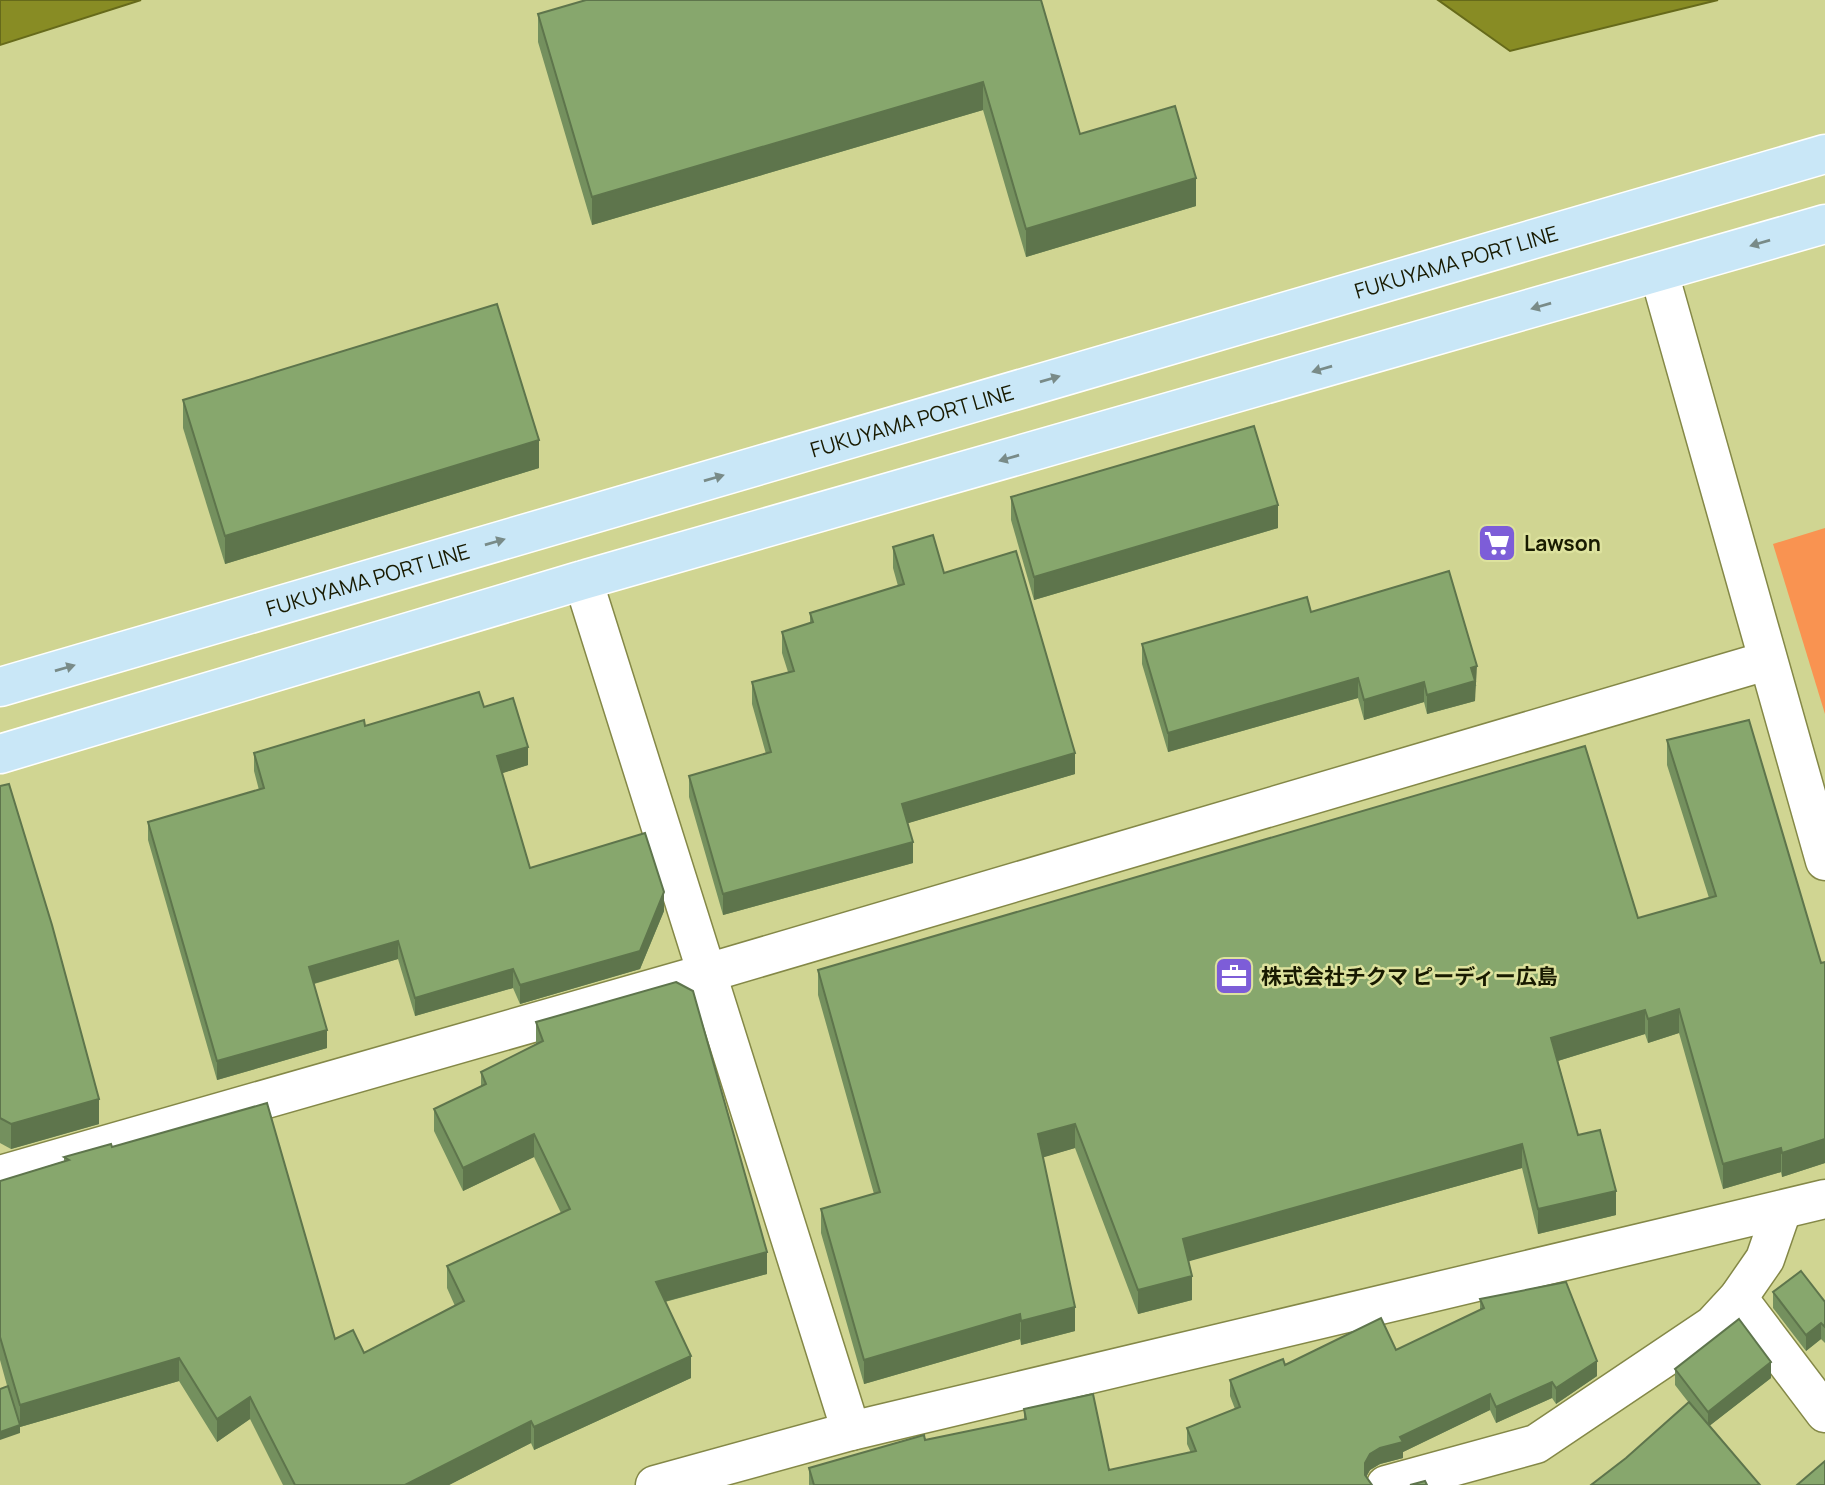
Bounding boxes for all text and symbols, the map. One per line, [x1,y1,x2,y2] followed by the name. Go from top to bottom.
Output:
[1351,219,1561,305] street label: FUKUYAMA PORT LINE
[1749,238,1770,248] one-way arrow
[1530,302,1551,312] one-way arrow
[1311,364,1333,375] one-way arrow
[1039,374,1060,384] one-way arrow
[807,378,1017,464] street label: FUKUYAMA PORT LINE
[999,454,1020,464] one-way arrow
[703,472,724,482] one-way arrow
[1476,522,1518,564] supermarket icon: Lawson
[1524,529,1601,557] place label: Lawson
[485,536,506,546] one-way arrow
[263,537,473,623] street label: FUKUYAMA PORT LINE
[55,662,76,672] one-way arrow
[1213,955,1255,997] office icon: 株式会社チクマ ピーディー広島
[1261,962,1558,990] place label: 株式会社チクマ ピーディー広島

